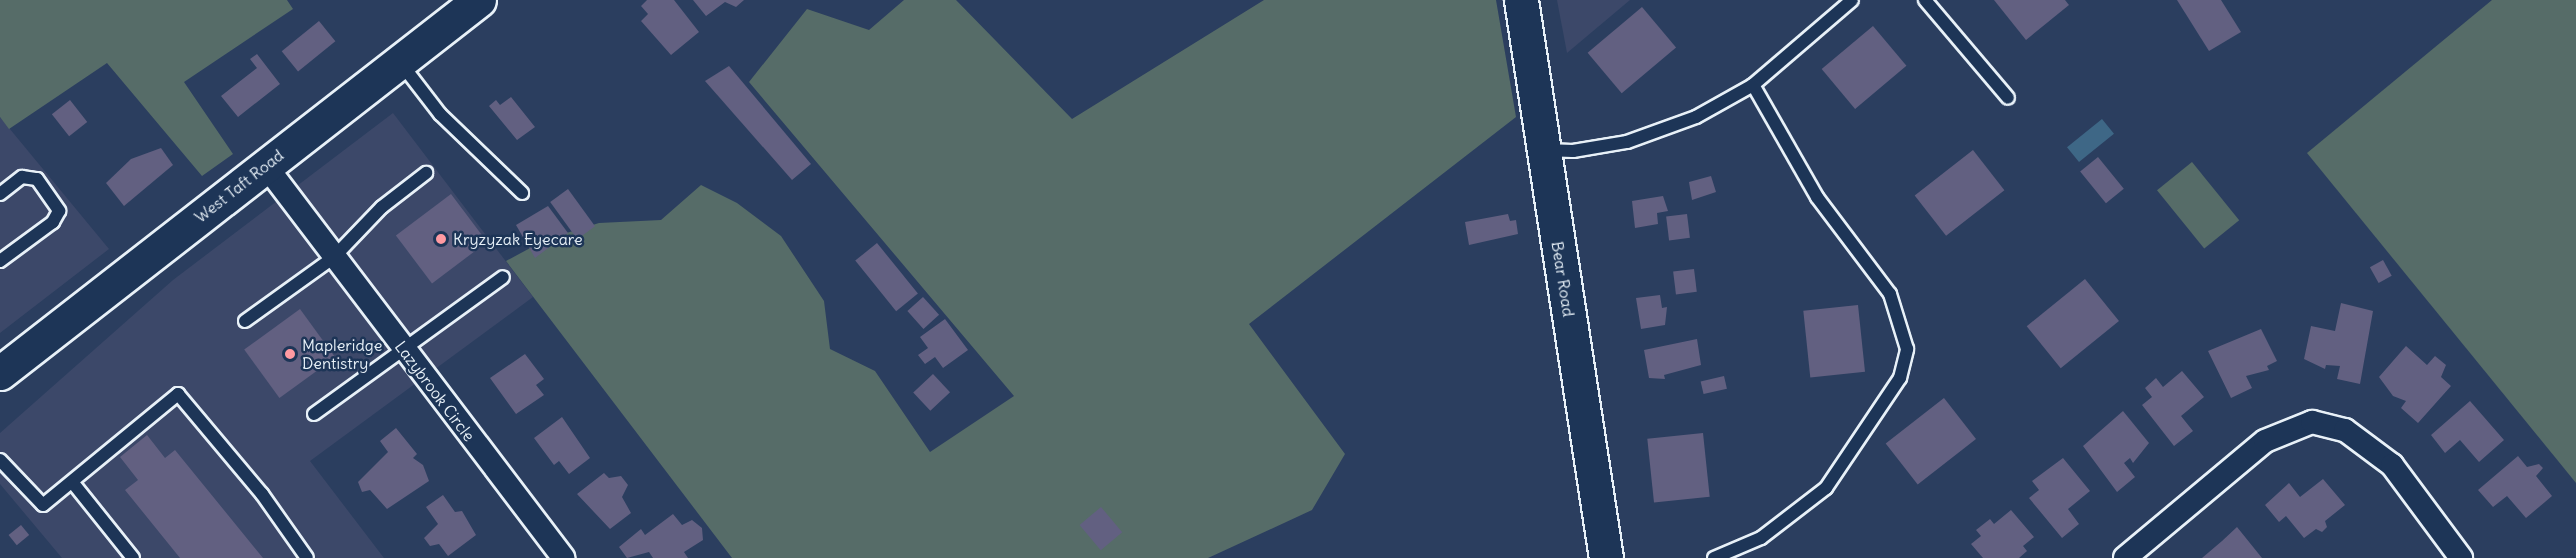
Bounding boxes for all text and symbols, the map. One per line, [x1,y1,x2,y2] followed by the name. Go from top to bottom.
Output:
[191,145,287,227] street label: West Taft Road
[453,229,583,249] place label: Kryzyzak Eyecare
[434,232,448,246] marker: Kryzyzak Eyecare
[1548,240,1578,318] street label: Bear Road
[302,335,382,373] place label: Mapleridge Dentistry
[391,337,479,445] street label: Lazybrook Circle
[283,347,297,361] marker: Mapleridge Dentistry

